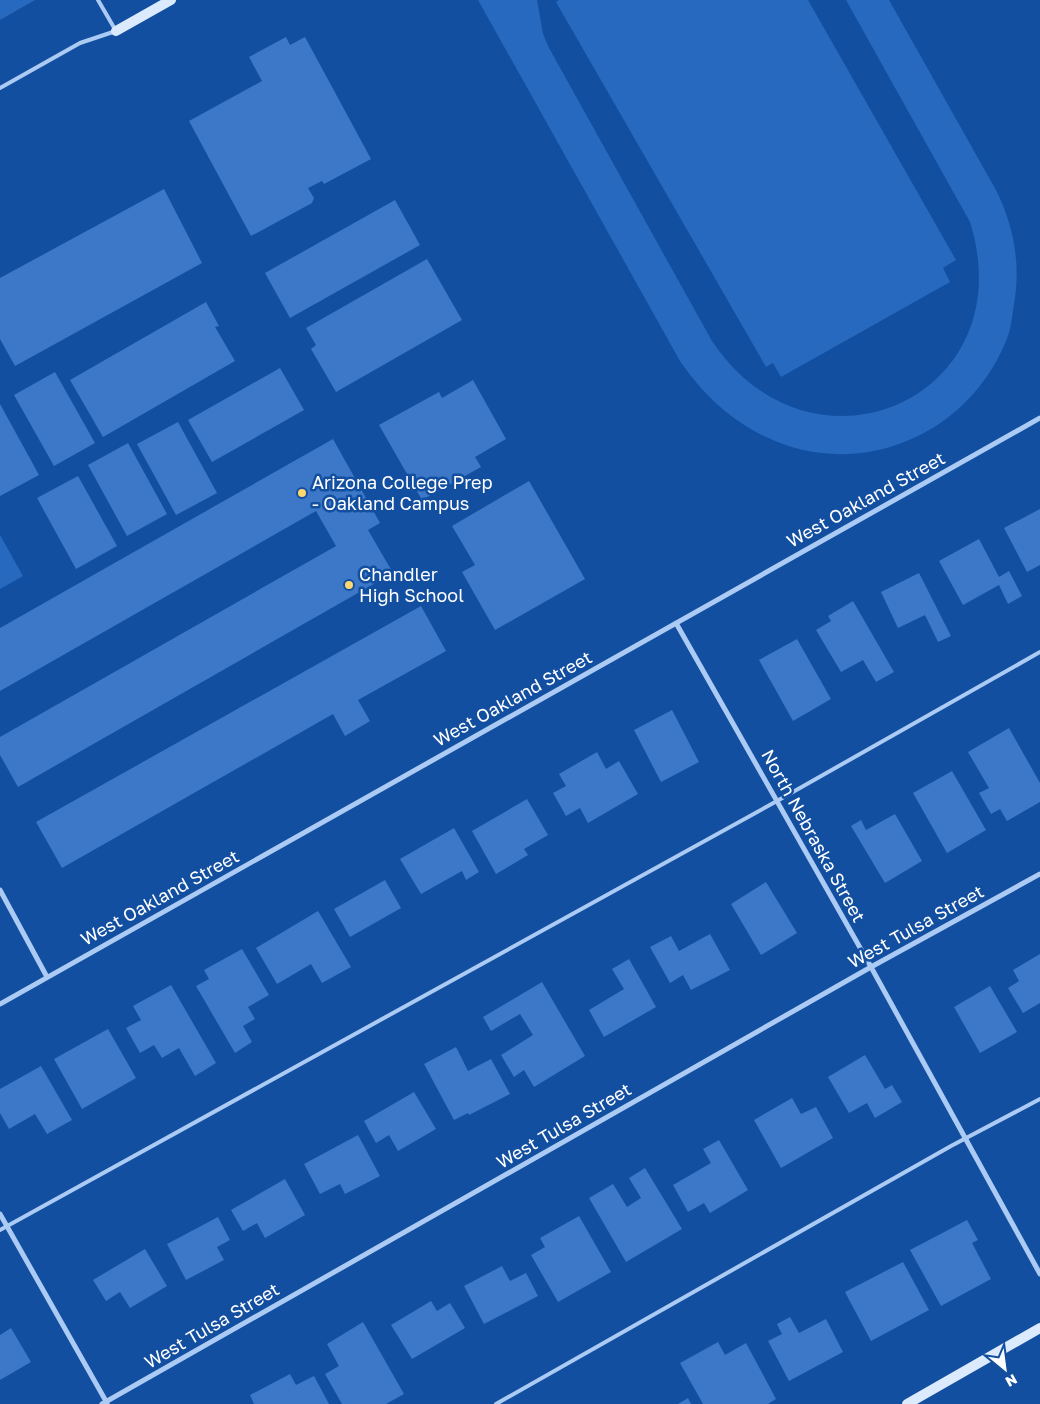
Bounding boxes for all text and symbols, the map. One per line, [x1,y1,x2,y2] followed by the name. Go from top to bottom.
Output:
[782,446,949,552] street label: West Oakland Street
[312,471,493,514] place label: Arizona College Prep - Oakland Campus
[296,487,308,499] marker: Arizona College Prep - Oakland Campus
[359,563,464,606] place label: Chandler High School
[343,579,355,591] marker: Chandler High School
[429,645,596,751] street label: West Oakland Street
[757,745,871,926] street label: North Nebraska Street
[76,844,243,950] street label: West Oakland Street
[844,880,987,973] street label: West Tulsa Street
[492,1078,635,1173] street label: West Tulsa Street
[140,1278,283,1373] street label: West Tulsa Street
[980,1344,1030,1394] north arrow
[1003,1371,1020,1391] text: N

